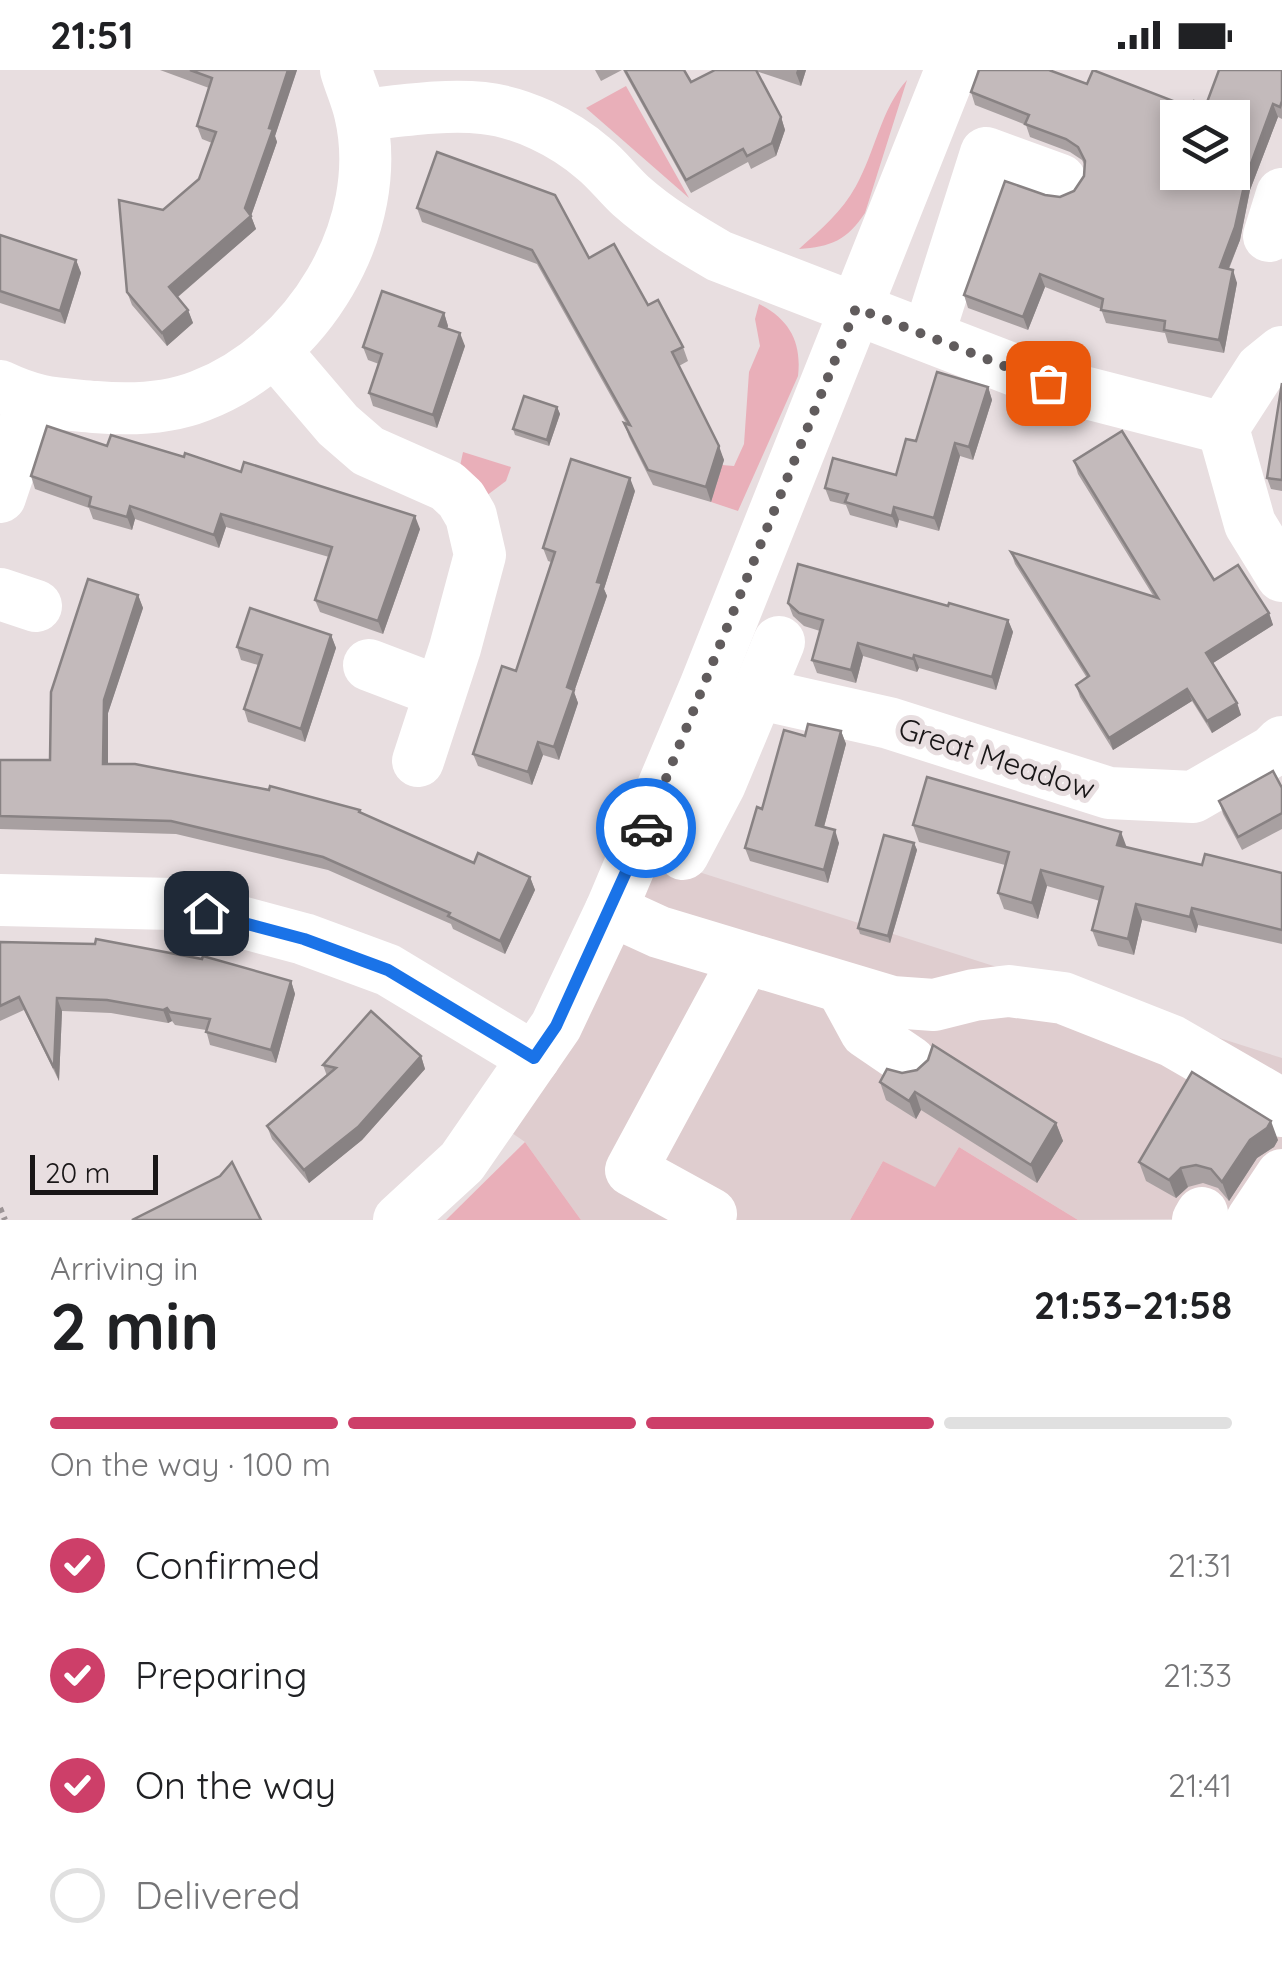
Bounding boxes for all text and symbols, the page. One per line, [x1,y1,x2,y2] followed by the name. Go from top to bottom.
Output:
[50,11,133,59] text: 21:51
[1160,100,1250,190] map controls
[1160,100,1250,190] button: layers
[1006,341,1091,426] pin
[1021,356,1076,411] icon: bag
[894,708,1100,808] street label: Great Meadow
[596,778,696,878] courier
[619,801,674,856] icon: car
[164,871,249,956] pin
[179,886,234,941] icon: home
[30,1150,158,1194] scale bar
[45,1155,110,1190] text: 20 m
[50,1248,199,1288] text: Arriving in
[1034,1281,1232,1329] text: 21:53–21:58
[50,1285,219,1366] text: 2 min
[50,1444,331,1484] text: On the way · 100 m
[50,1538,105,1593] icon: check
[135,1541,320,1589] text: Confirmed
[1168,1545,1232,1585] text: 21:31
[50,1648,105,1703] icon: check
[135,1651,307,1699] text: Preparing
[1163,1655,1232,1695] text: 21:33
[50,1758,105,1813] icon: check
[135,1761,336,1809] text: On the way
[1168,1765,1232,1805] text: 21:41
[135,1871,301,1919] text: Delivered

